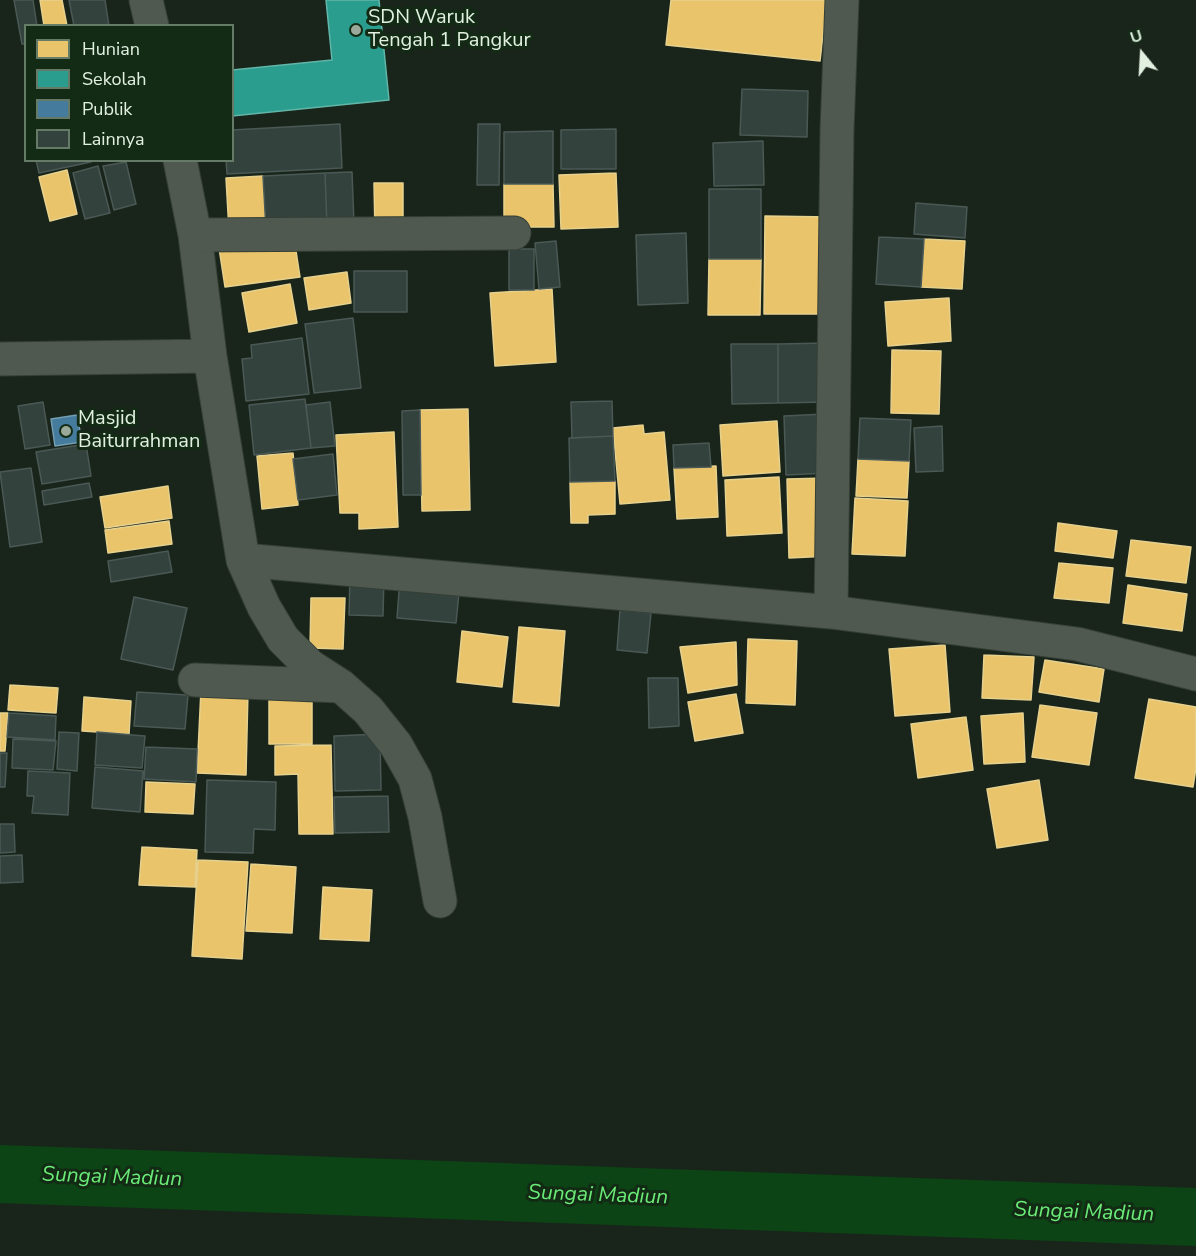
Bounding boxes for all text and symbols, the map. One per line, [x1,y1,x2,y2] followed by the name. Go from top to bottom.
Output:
[368,6,531,53] place label: SDN Waruk Tengah 1 Pangkur
[349,23,363,37] marker: SDN Waruk Tengah 1 Pangkur
[24,24,234,162] legend
[1112,24,1172,84] north arrow
[1127,25,1145,49] text: U
[82,37,140,61] text: Hunian
[82,67,147,91] text: Sekolah
[82,97,132,121] text: Publik
[82,127,144,151] text: Lainnya
[78,407,200,454] place label: Masjid Baiturrahman
[59,424,73,438] marker: Masjid Baiturrahman
[41,1163,183,1193] water label: Sungai Madiun
[527,1181,669,1211] water label: Sungai Madiun
[1013,1198,1155,1228] water label: Sungai Madiun

